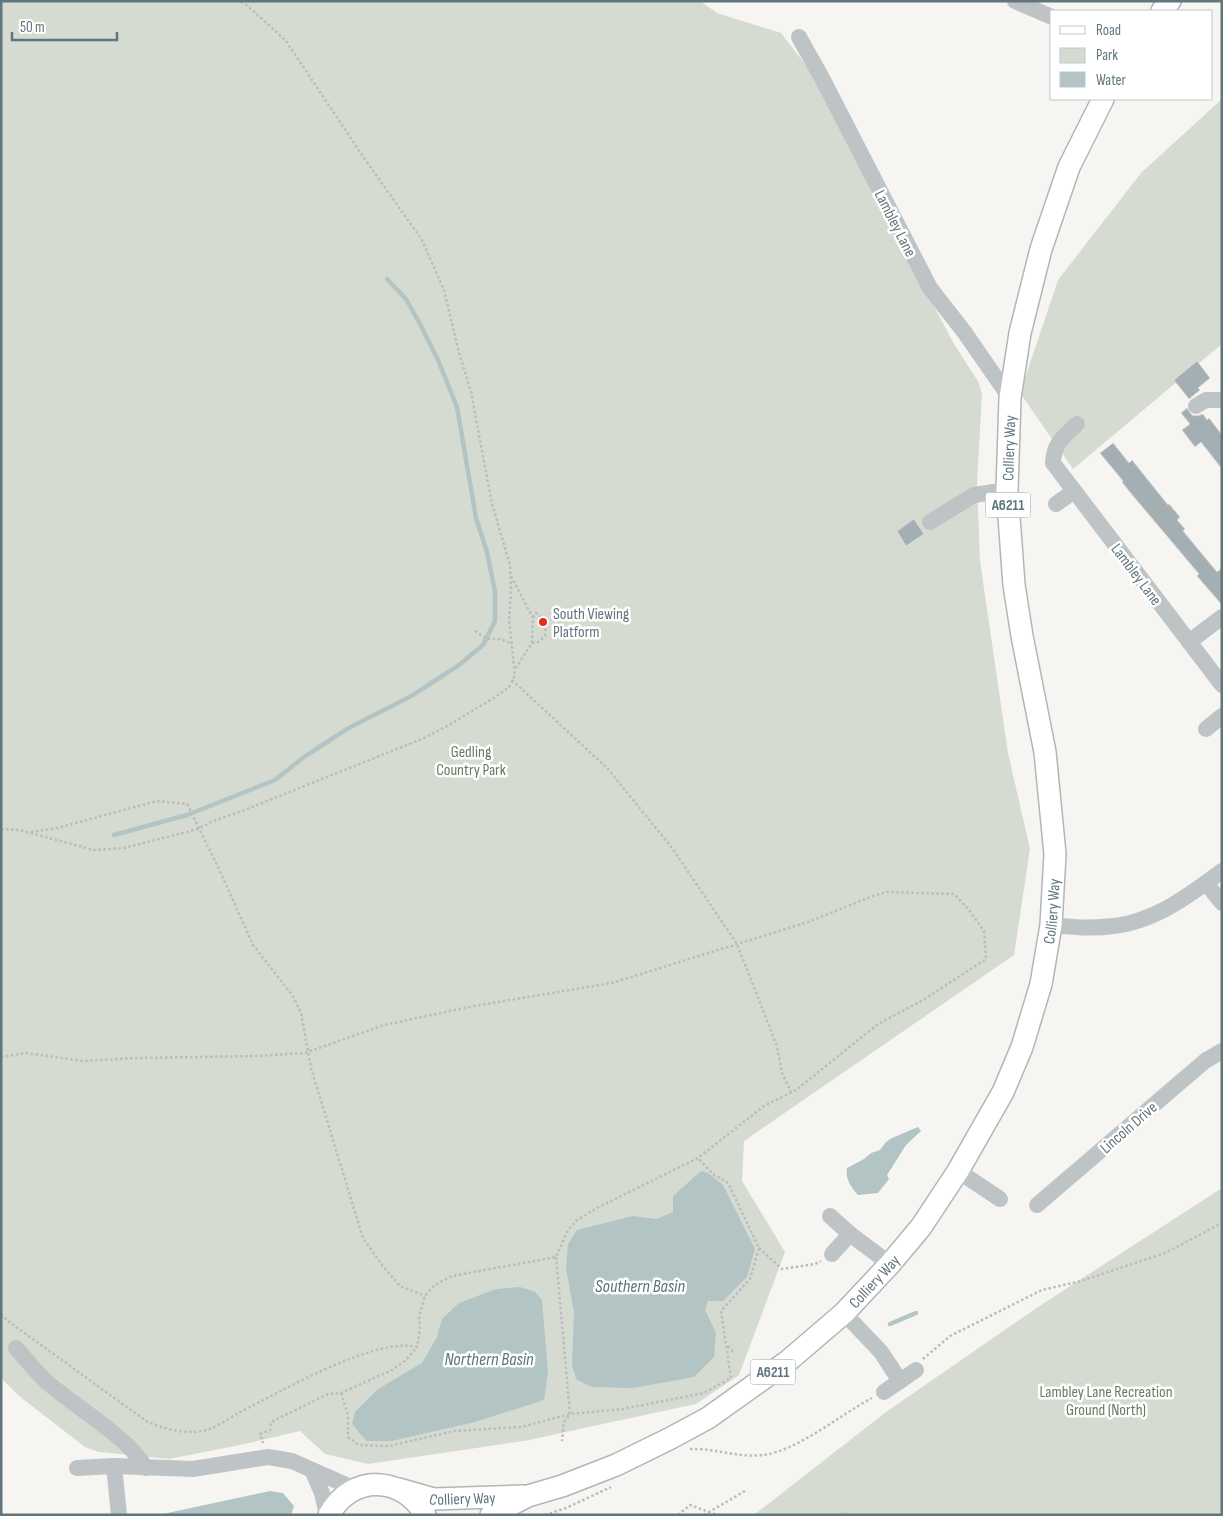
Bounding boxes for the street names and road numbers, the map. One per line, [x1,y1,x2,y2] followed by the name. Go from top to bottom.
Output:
[870,187,920,260] street label: Lambley Lane
[999,415,1020,481] street label: Colliery Way
[986,492,1030,518] road number: A6211
[1106,540,1165,610] street label: Lambley Lane
[1040,878,1065,946] street label: Colliery Way
[1097,1098,1161,1158] street label: Lincoln Drive
[846,1252,904,1313] street label: Colliery Way
[750,1360,796,1384] road number: A6211
[427,1489,496,1511] street label: Colliery Way

